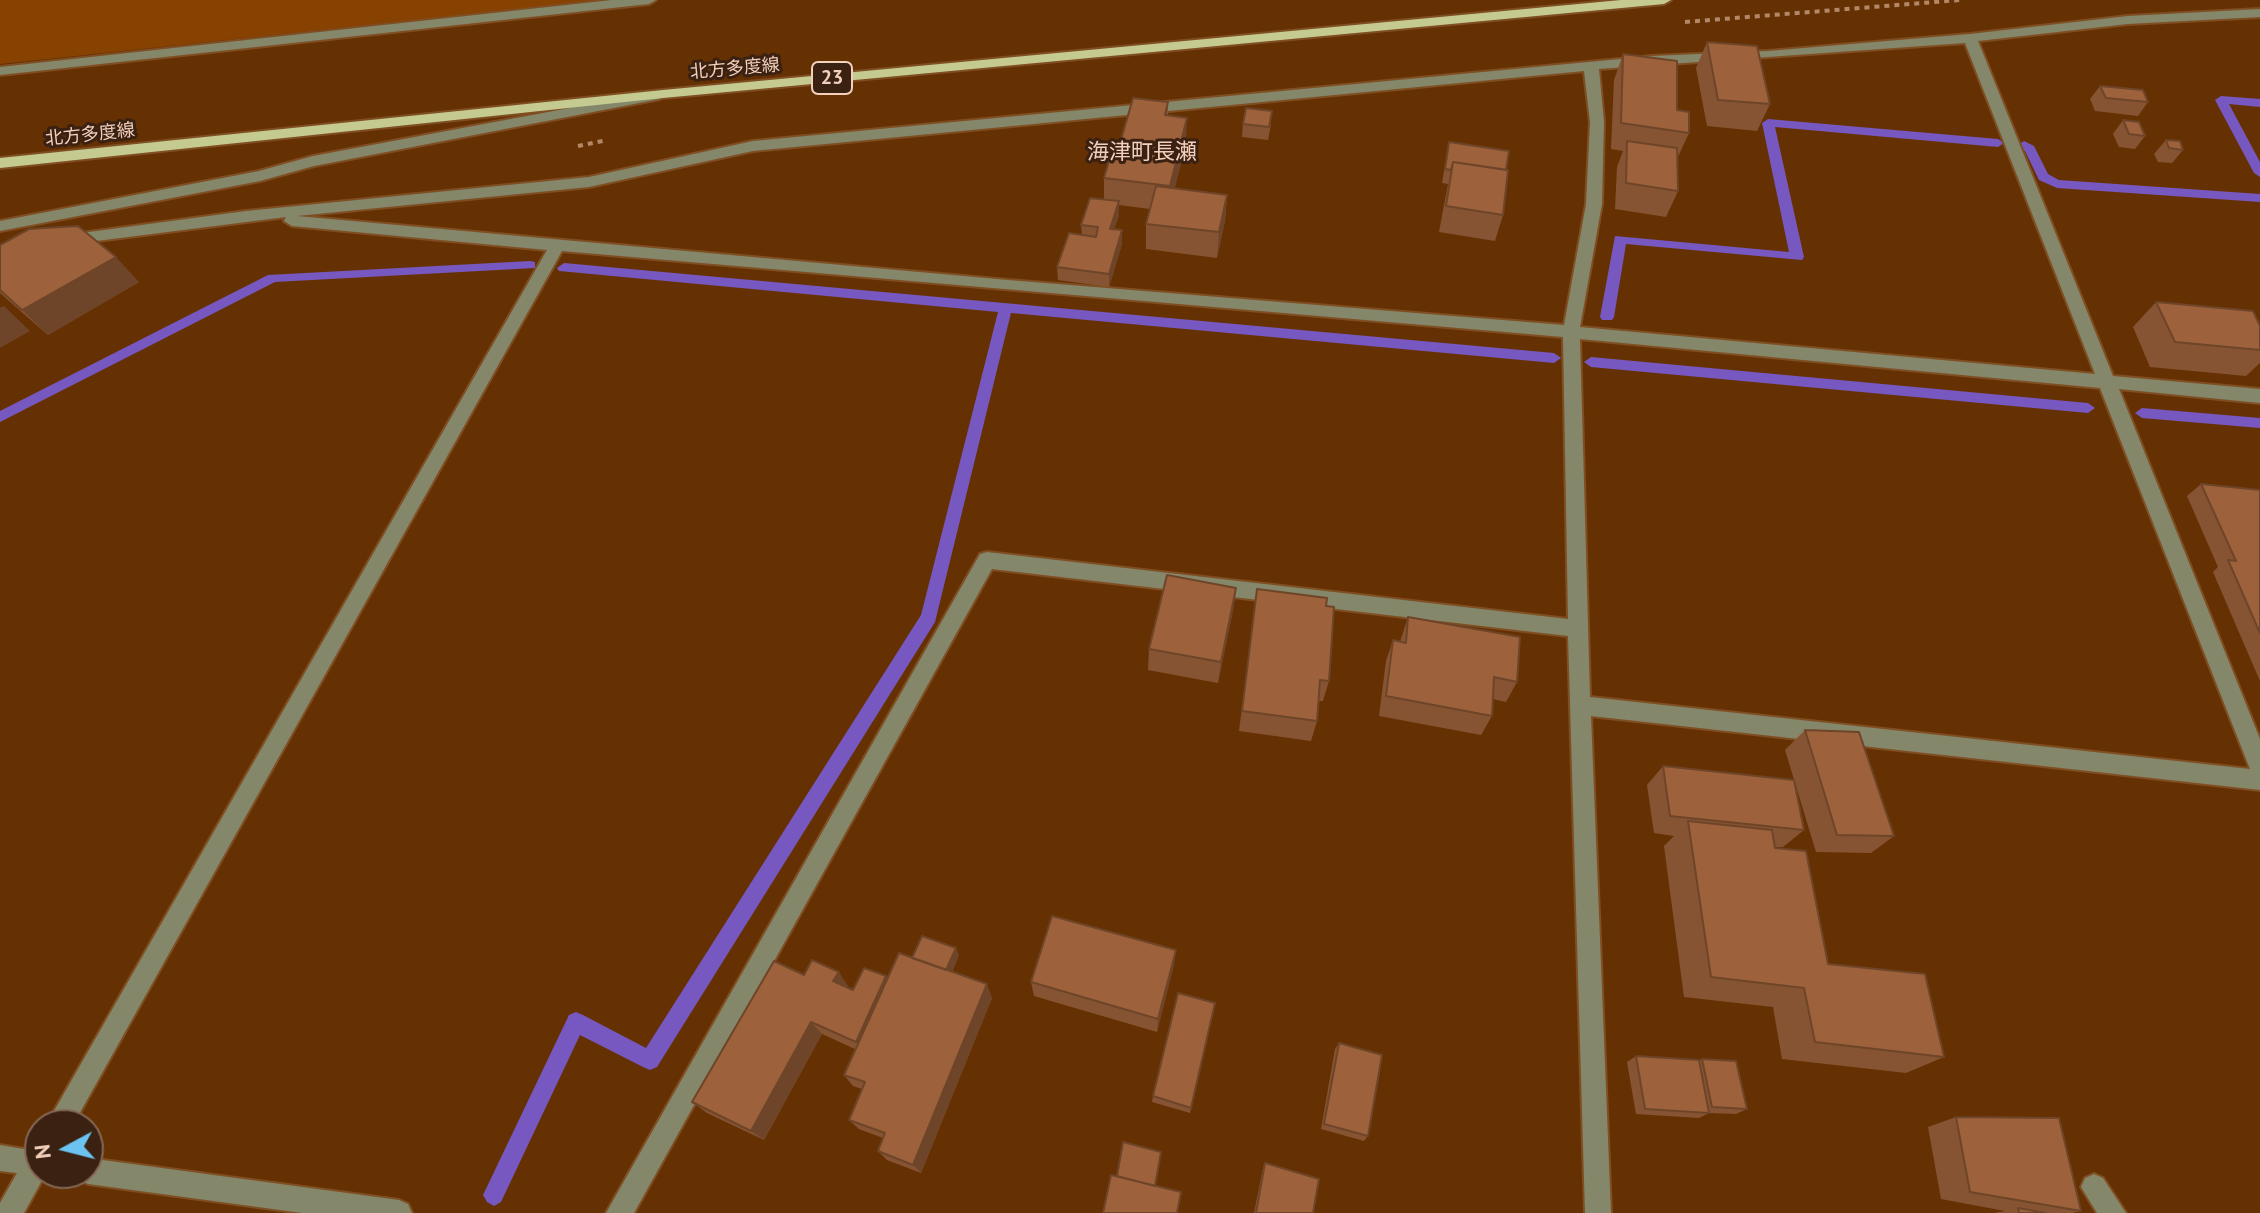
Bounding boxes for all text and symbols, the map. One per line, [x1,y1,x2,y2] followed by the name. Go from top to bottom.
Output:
[689,54,781,84] street label: 北方多度線
[812,62,852,94] road number: 23
[44,120,136,150] street label: 北方多度線
[1087,140,1197,166] district label: 海津町長瀬
[24,1109,104,1189] north arrow
[27,1143,57,1161] text: N

